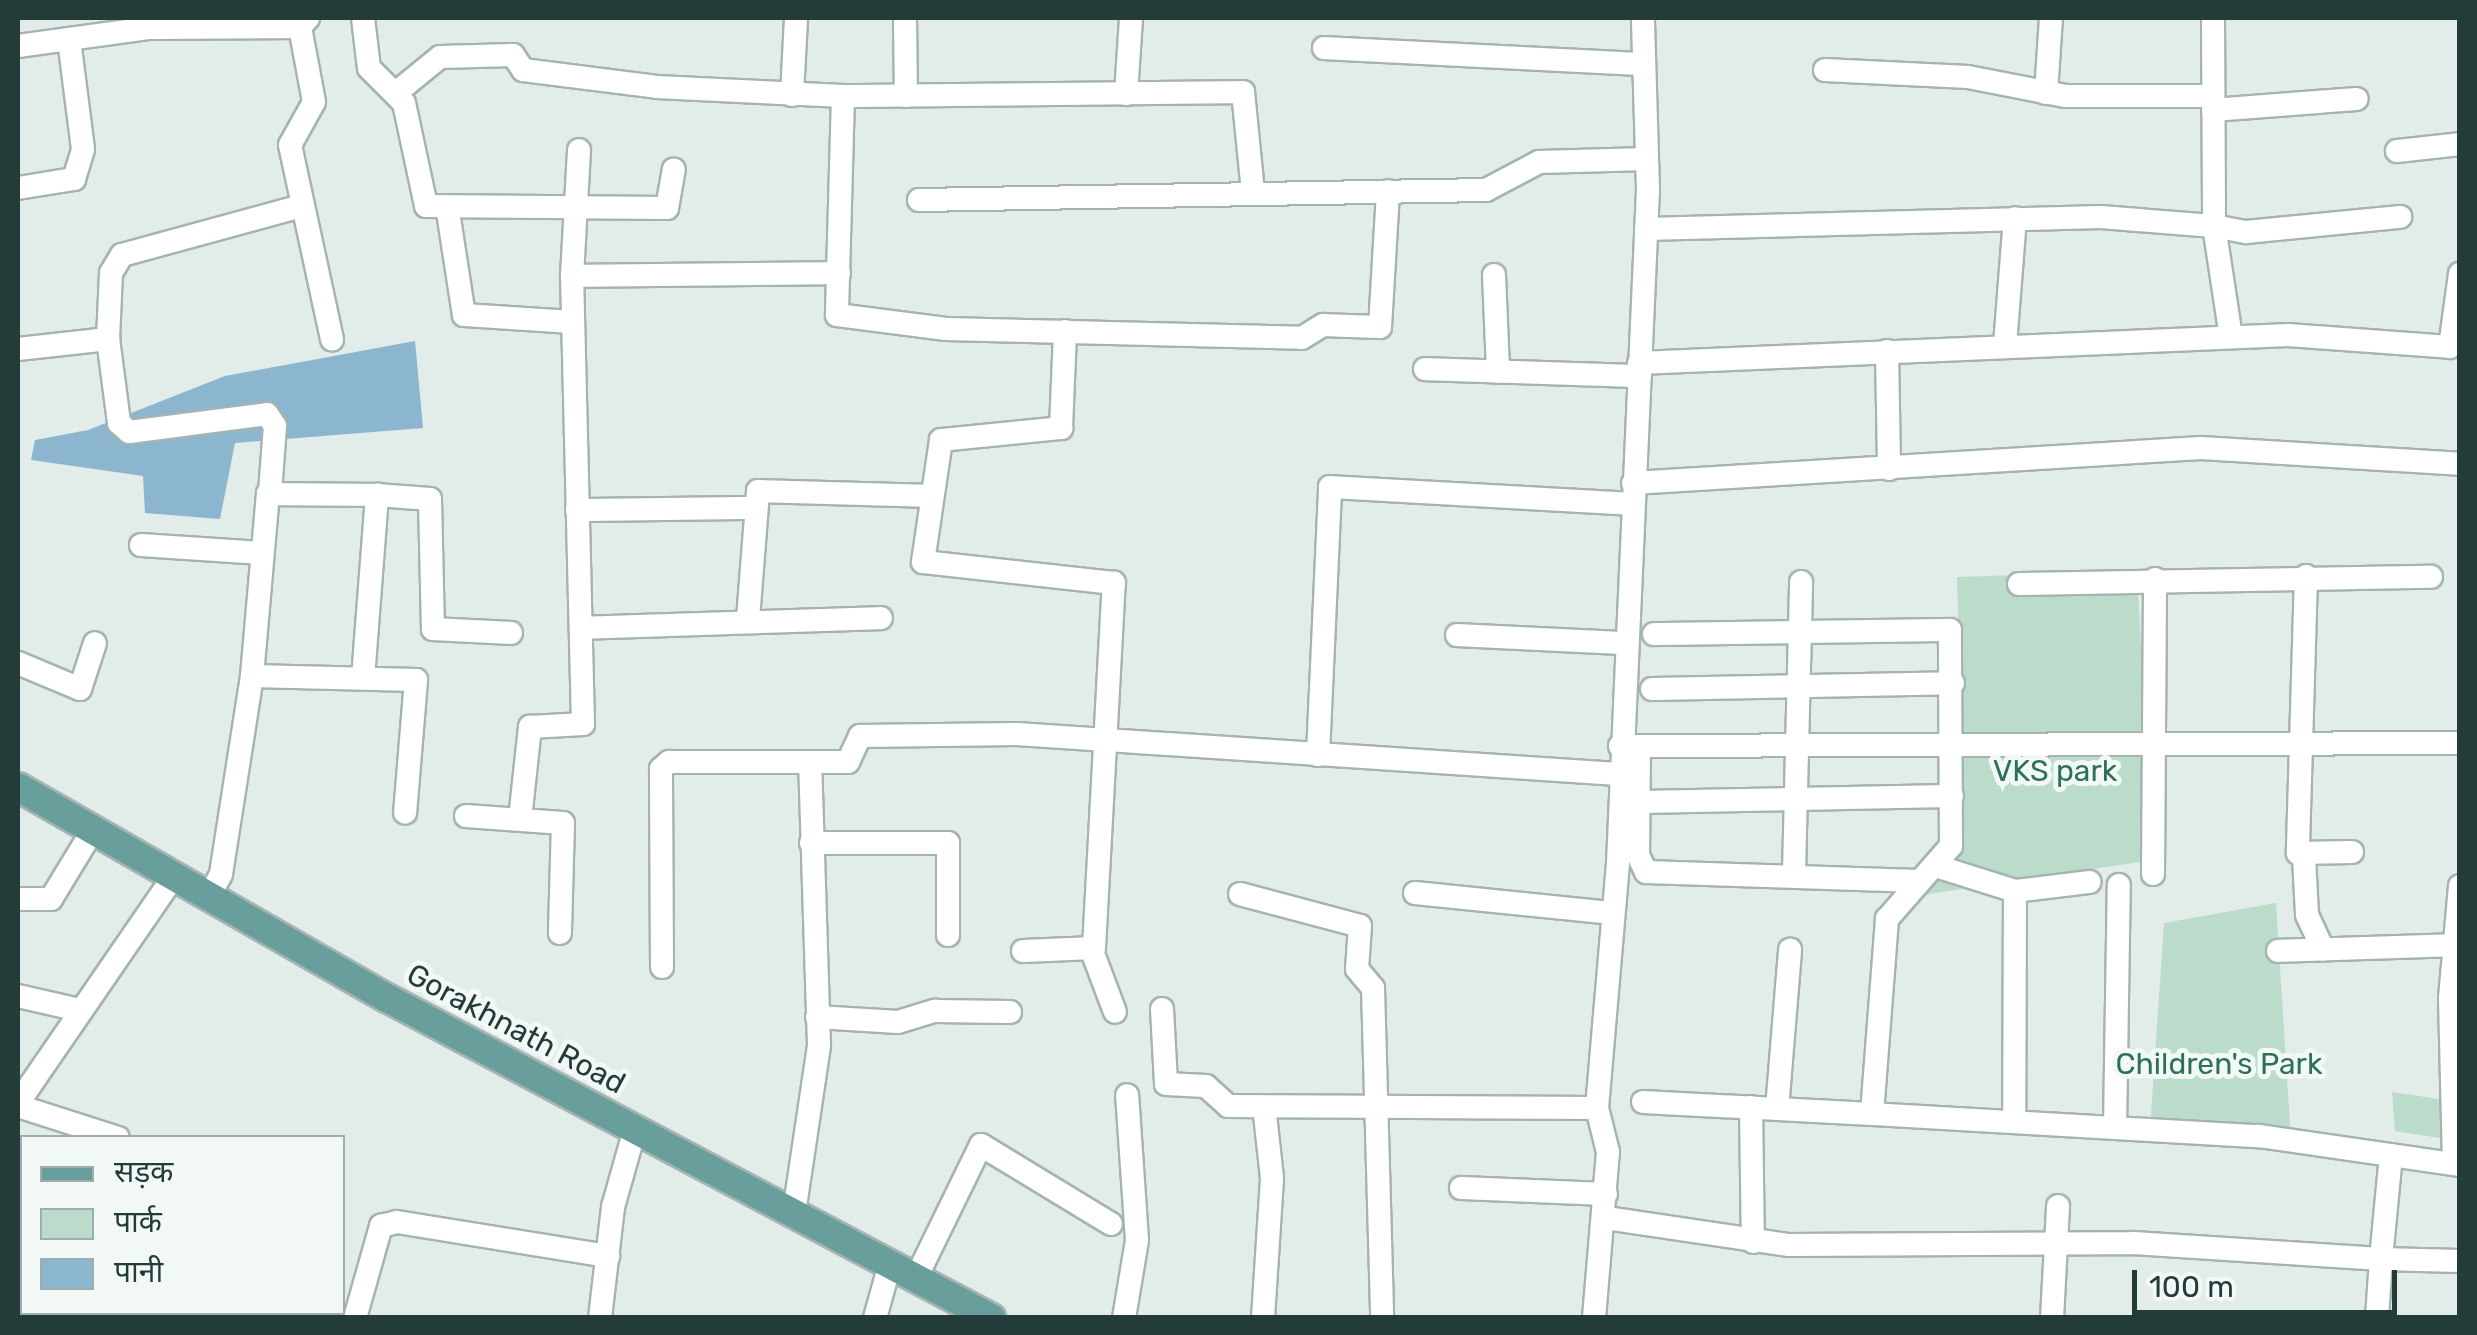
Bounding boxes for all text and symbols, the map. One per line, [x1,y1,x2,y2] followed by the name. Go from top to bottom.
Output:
[1993,753,2117,789] park label: VKS park
[401,956,631,1102] street label: Gorakhnath Road
[2116,1046,2322,1082] park label: Children's Park
[20,1135,345,1315] legend
[114,1154,173,1190] text: सड़क
[114,1204,162,1240] text: पार्क
[2137,1250,2402,1312] scale bar
[114,1254,163,1290] text: पानी
[2149,1269,2234,1305] text: 100 m

